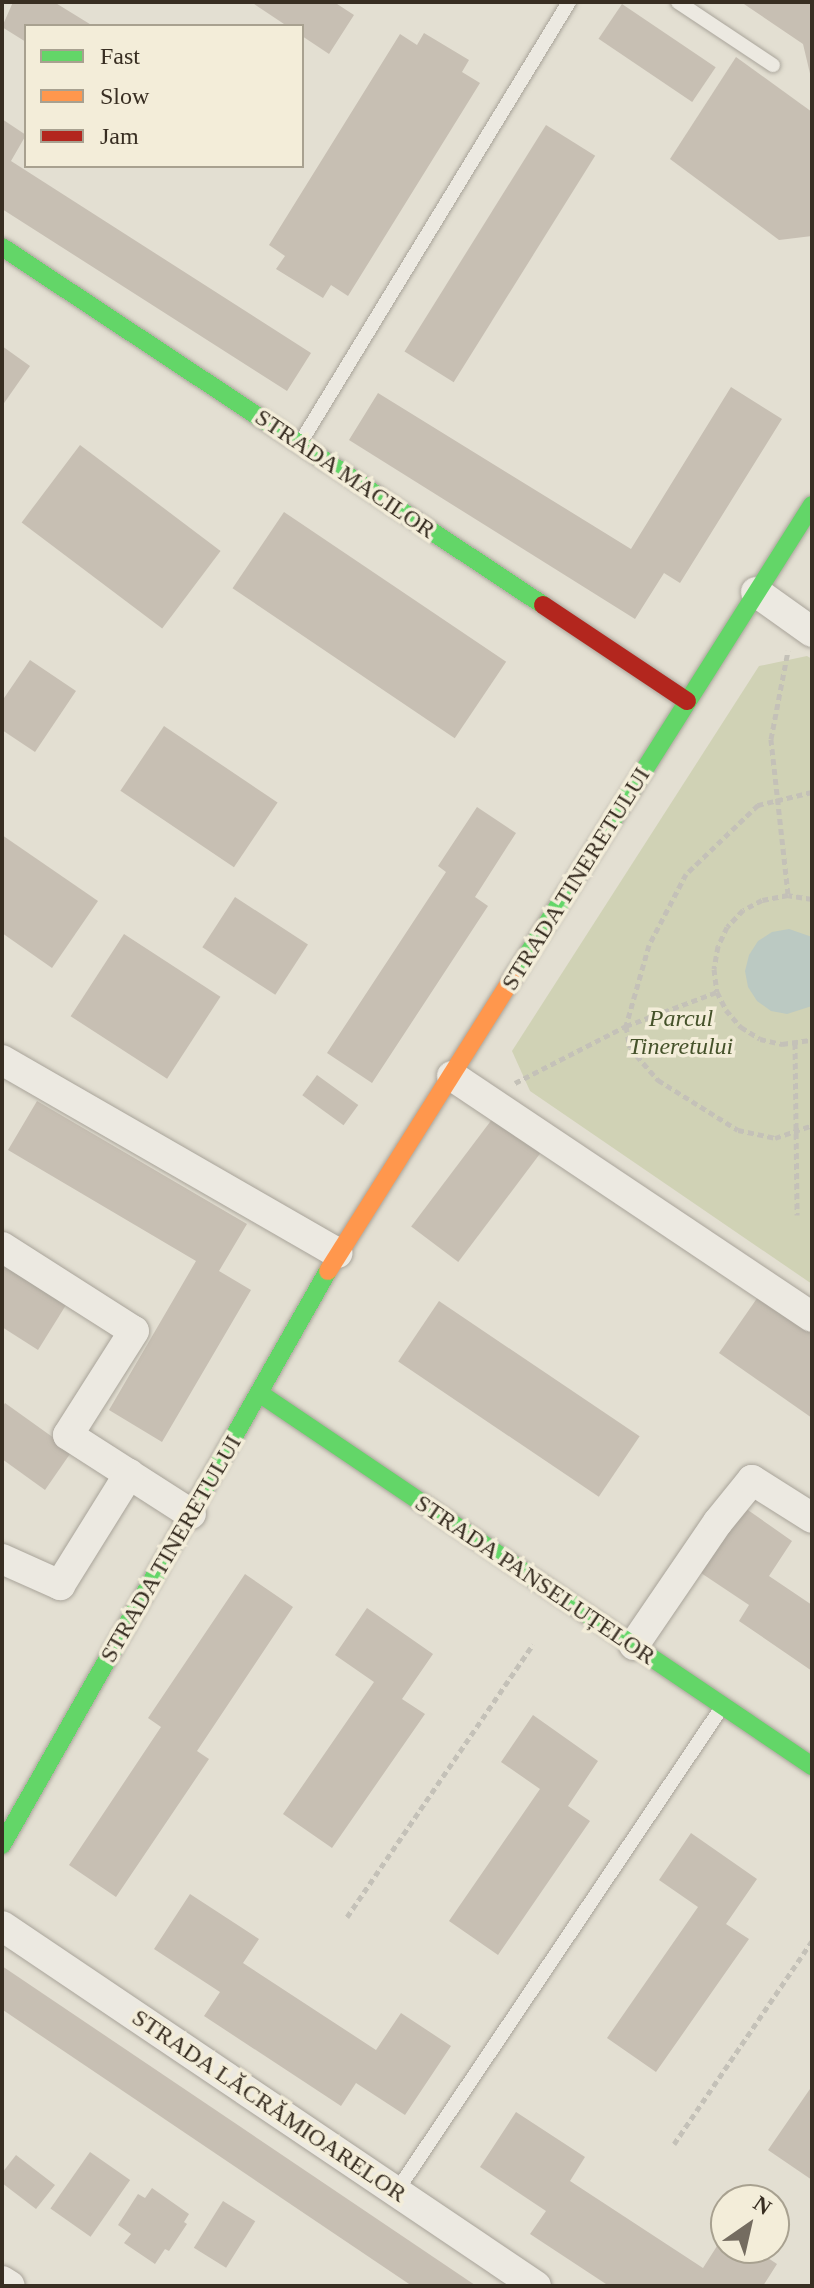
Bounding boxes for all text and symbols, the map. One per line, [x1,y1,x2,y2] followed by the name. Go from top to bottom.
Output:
[24,24,304,168] legend
[100,43,140,69] text: Fast
[100,83,149,109] text: Slow
[100,123,139,149] text: Jam
[249,403,441,545] street label: STRADA MACILOR
[495,761,657,997] street label: STRADA TINERETULUI
[629,1005,733,1061] park label: Parcul Tineretului
[94,1430,248,1668] street label: STRADA TINERETULUI
[409,1488,661,1672] street label: STRADA PANSELUȚELOR
[126,2003,412,2209] street label: STRADA LĂCRĂMIOARELOR
[710,2184,790,2264] north arrow
[749,2191,776,2220] text: N

